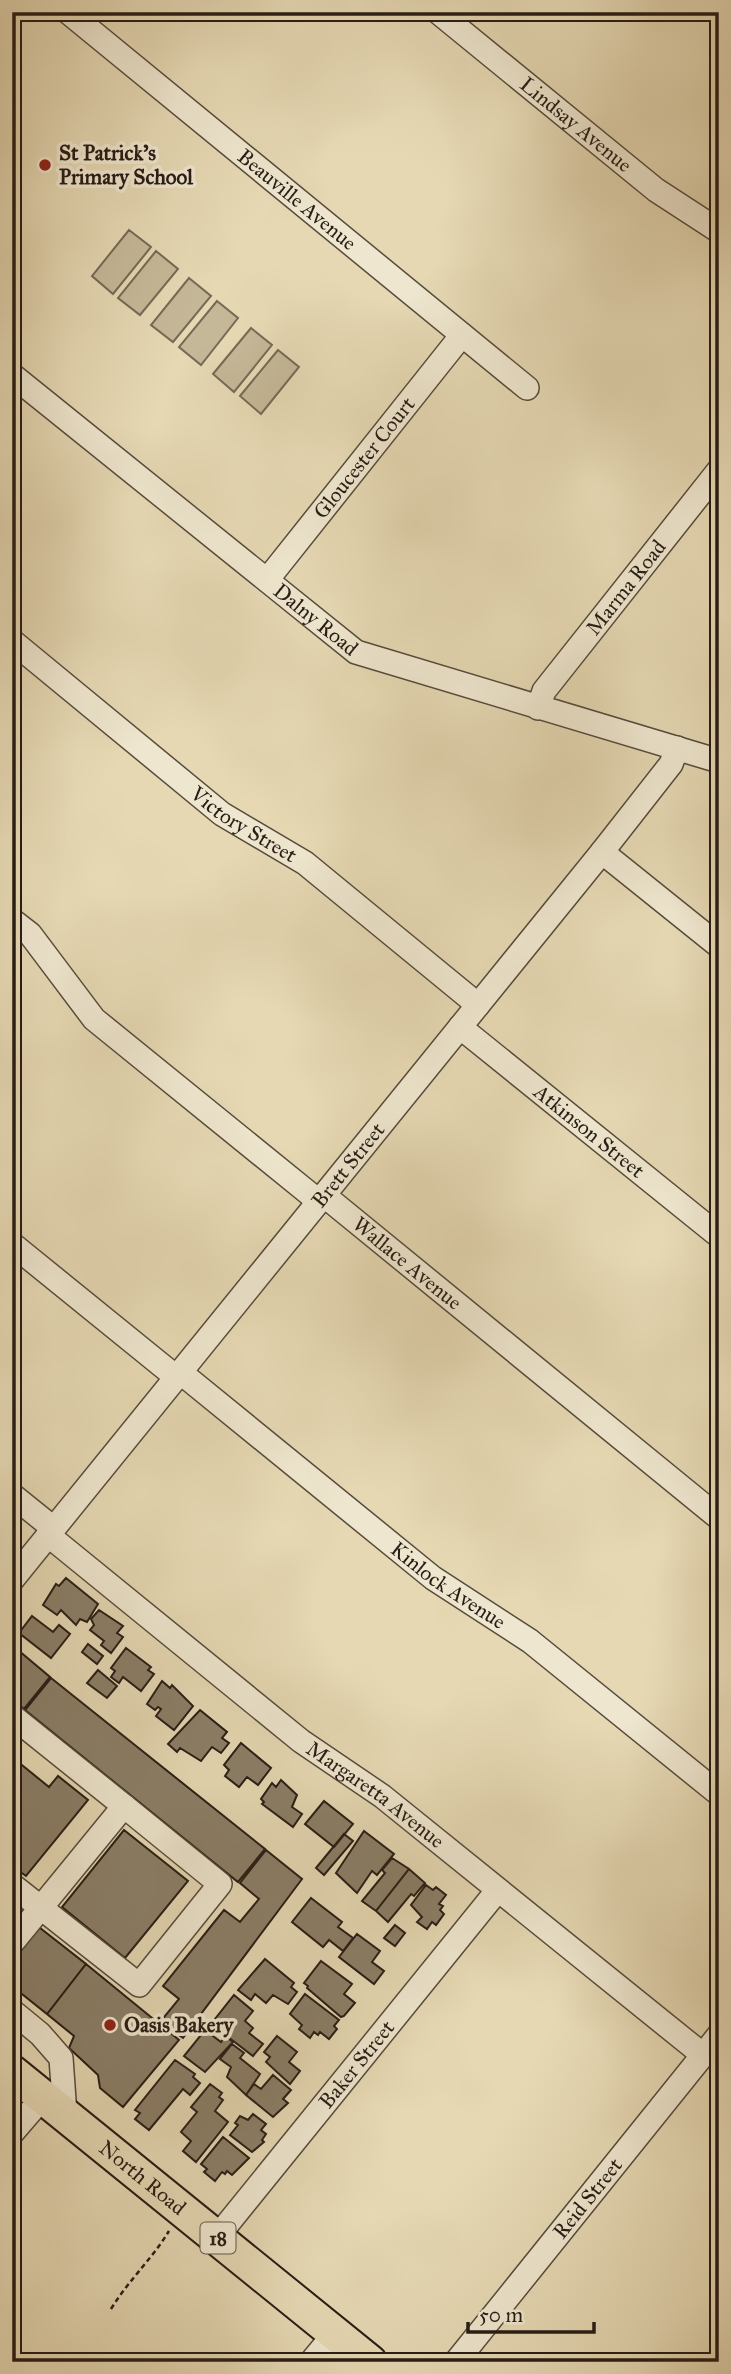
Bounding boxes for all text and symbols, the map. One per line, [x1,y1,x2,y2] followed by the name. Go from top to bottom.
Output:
[515,71,637,178] street label: Lindsay Avenue
[59,140,194,190] place label: St Patrick's Primary School
[232,143,362,256] street label: Beauville Avenue
[37,157,53,173] marker: St Patrick's Primary School
[308,391,421,524] street label: Gloucester Court
[580,534,672,640] street label: Marma Road
[268,578,364,662] street label: Dalny Road
[184,780,302,869] street label: Victory Street
[528,1078,650,1184] street label: Atkinson Street
[306,1117,391,1213] street label: Brett Street
[347,1211,467,1316] street label: Wallace Avenue
[386,1536,511,1635] street label: Kinlock Avenue
[301,1735,450,1854] street label: Margaretta Avenue
[124,2012,234,2038] place label: Oasis Bakery
[313,2015,400,2114] street label: Baker Street
[102,2017,118,2033] marker: Oasis Bakery
[94,2135,192,2221] street label: North Road
[547,2152,628,2244] street label: Reid Street
[200,2222,235,2254] road number: 18
[468,2290,594,2334] scale bar
[479,2302,524,2328] text: 50 m

